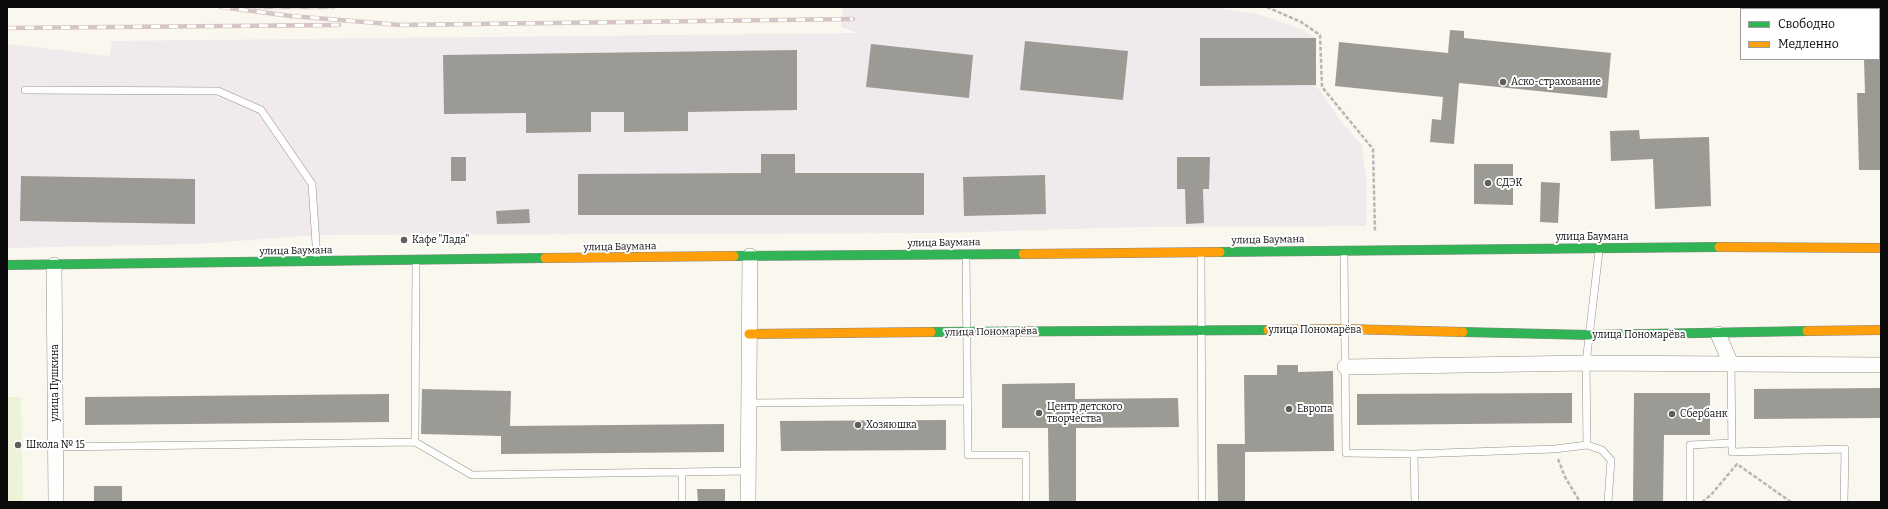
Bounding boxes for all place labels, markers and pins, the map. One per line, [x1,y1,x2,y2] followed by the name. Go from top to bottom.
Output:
[1511,76,1601,88] place label: Аско-страхование
[1498,77,1508,87] marker: Аско-страхование
[1496,177,1523,189] place label: СДЭК
[1483,178,1493,188] marker: СДЭК
[412,234,469,246] place label: Кафе "Лада"
[399,235,409,245] marker: Кафе "Лада"
[1047,401,1122,424] place label: Центр детского творчества
[1297,403,1332,415] place label: Европа
[1284,404,1294,414] marker: Европа
[1034,408,1044,418] marker: Центр детского творчества
[1680,408,1728,420] place label: Сбербанк
[1667,409,1677,419] marker: Сбербанк
[866,419,917,431] place label: Хозяюшка
[853,420,863,430] marker: Хозяюшка
[26,439,85,451] place label: Школа № 15
[13,440,23,450] marker: Школа № 15

